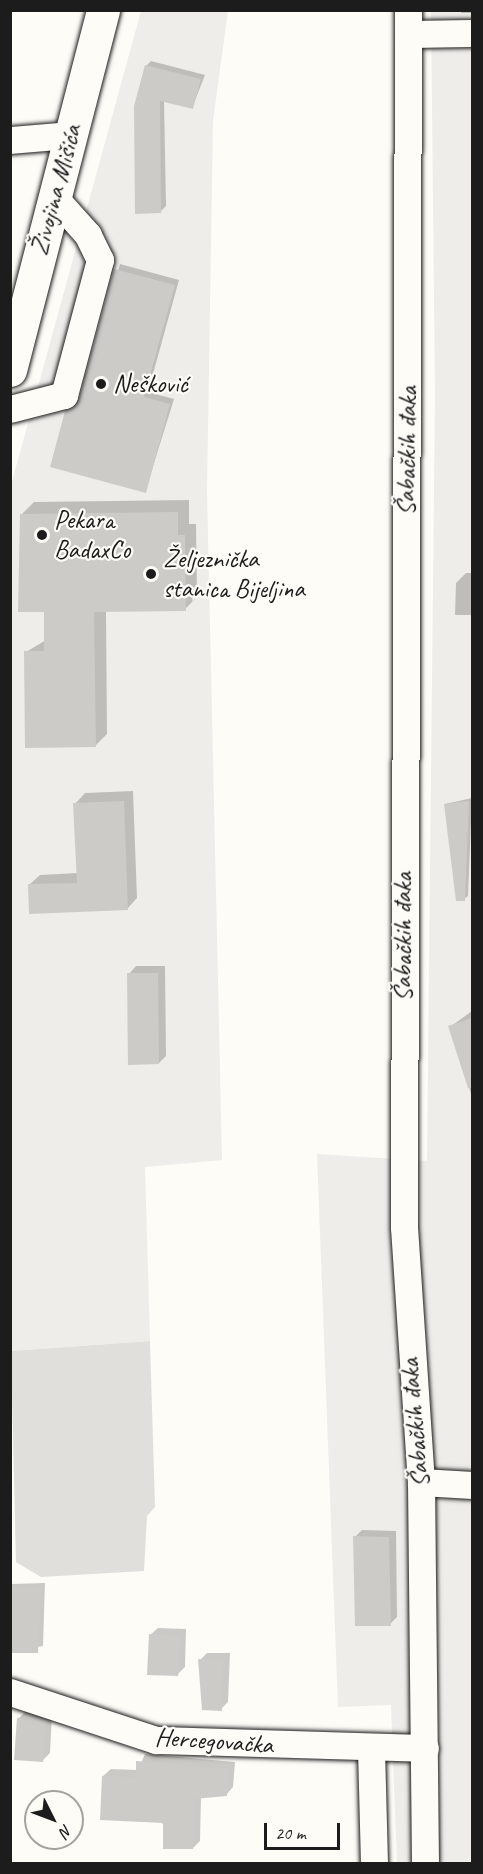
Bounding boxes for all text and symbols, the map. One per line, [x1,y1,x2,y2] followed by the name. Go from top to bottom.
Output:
[24,121,88,259] street label: Živojina Mišića
[113,368,188,400] place label: Nešković
[94,377,108,391] marker: Nešković
[390,386,424,516] street label: Šabačkih đaka
[54,504,130,566] place label: Pekara BadaxCo
[35,528,49,542] marker: Pekara BadaxCo
[163,543,305,604] place label: Željeznička stanica Bijeljina
[144,567,158,581] marker: Željeznička stanica Bijeljina
[387,872,419,1002] street label: Šabačkih đaka
[394,1357,436,1489] street label: Šabačkih đaka
[154,1721,274,1761] street label: Hercegovačka
[24,1790,84,1850] north arrow
[267,1811,344,1849] scale bar
[55,1820,77,1841] text: N
[275,1822,306,1844] text: 20 m

